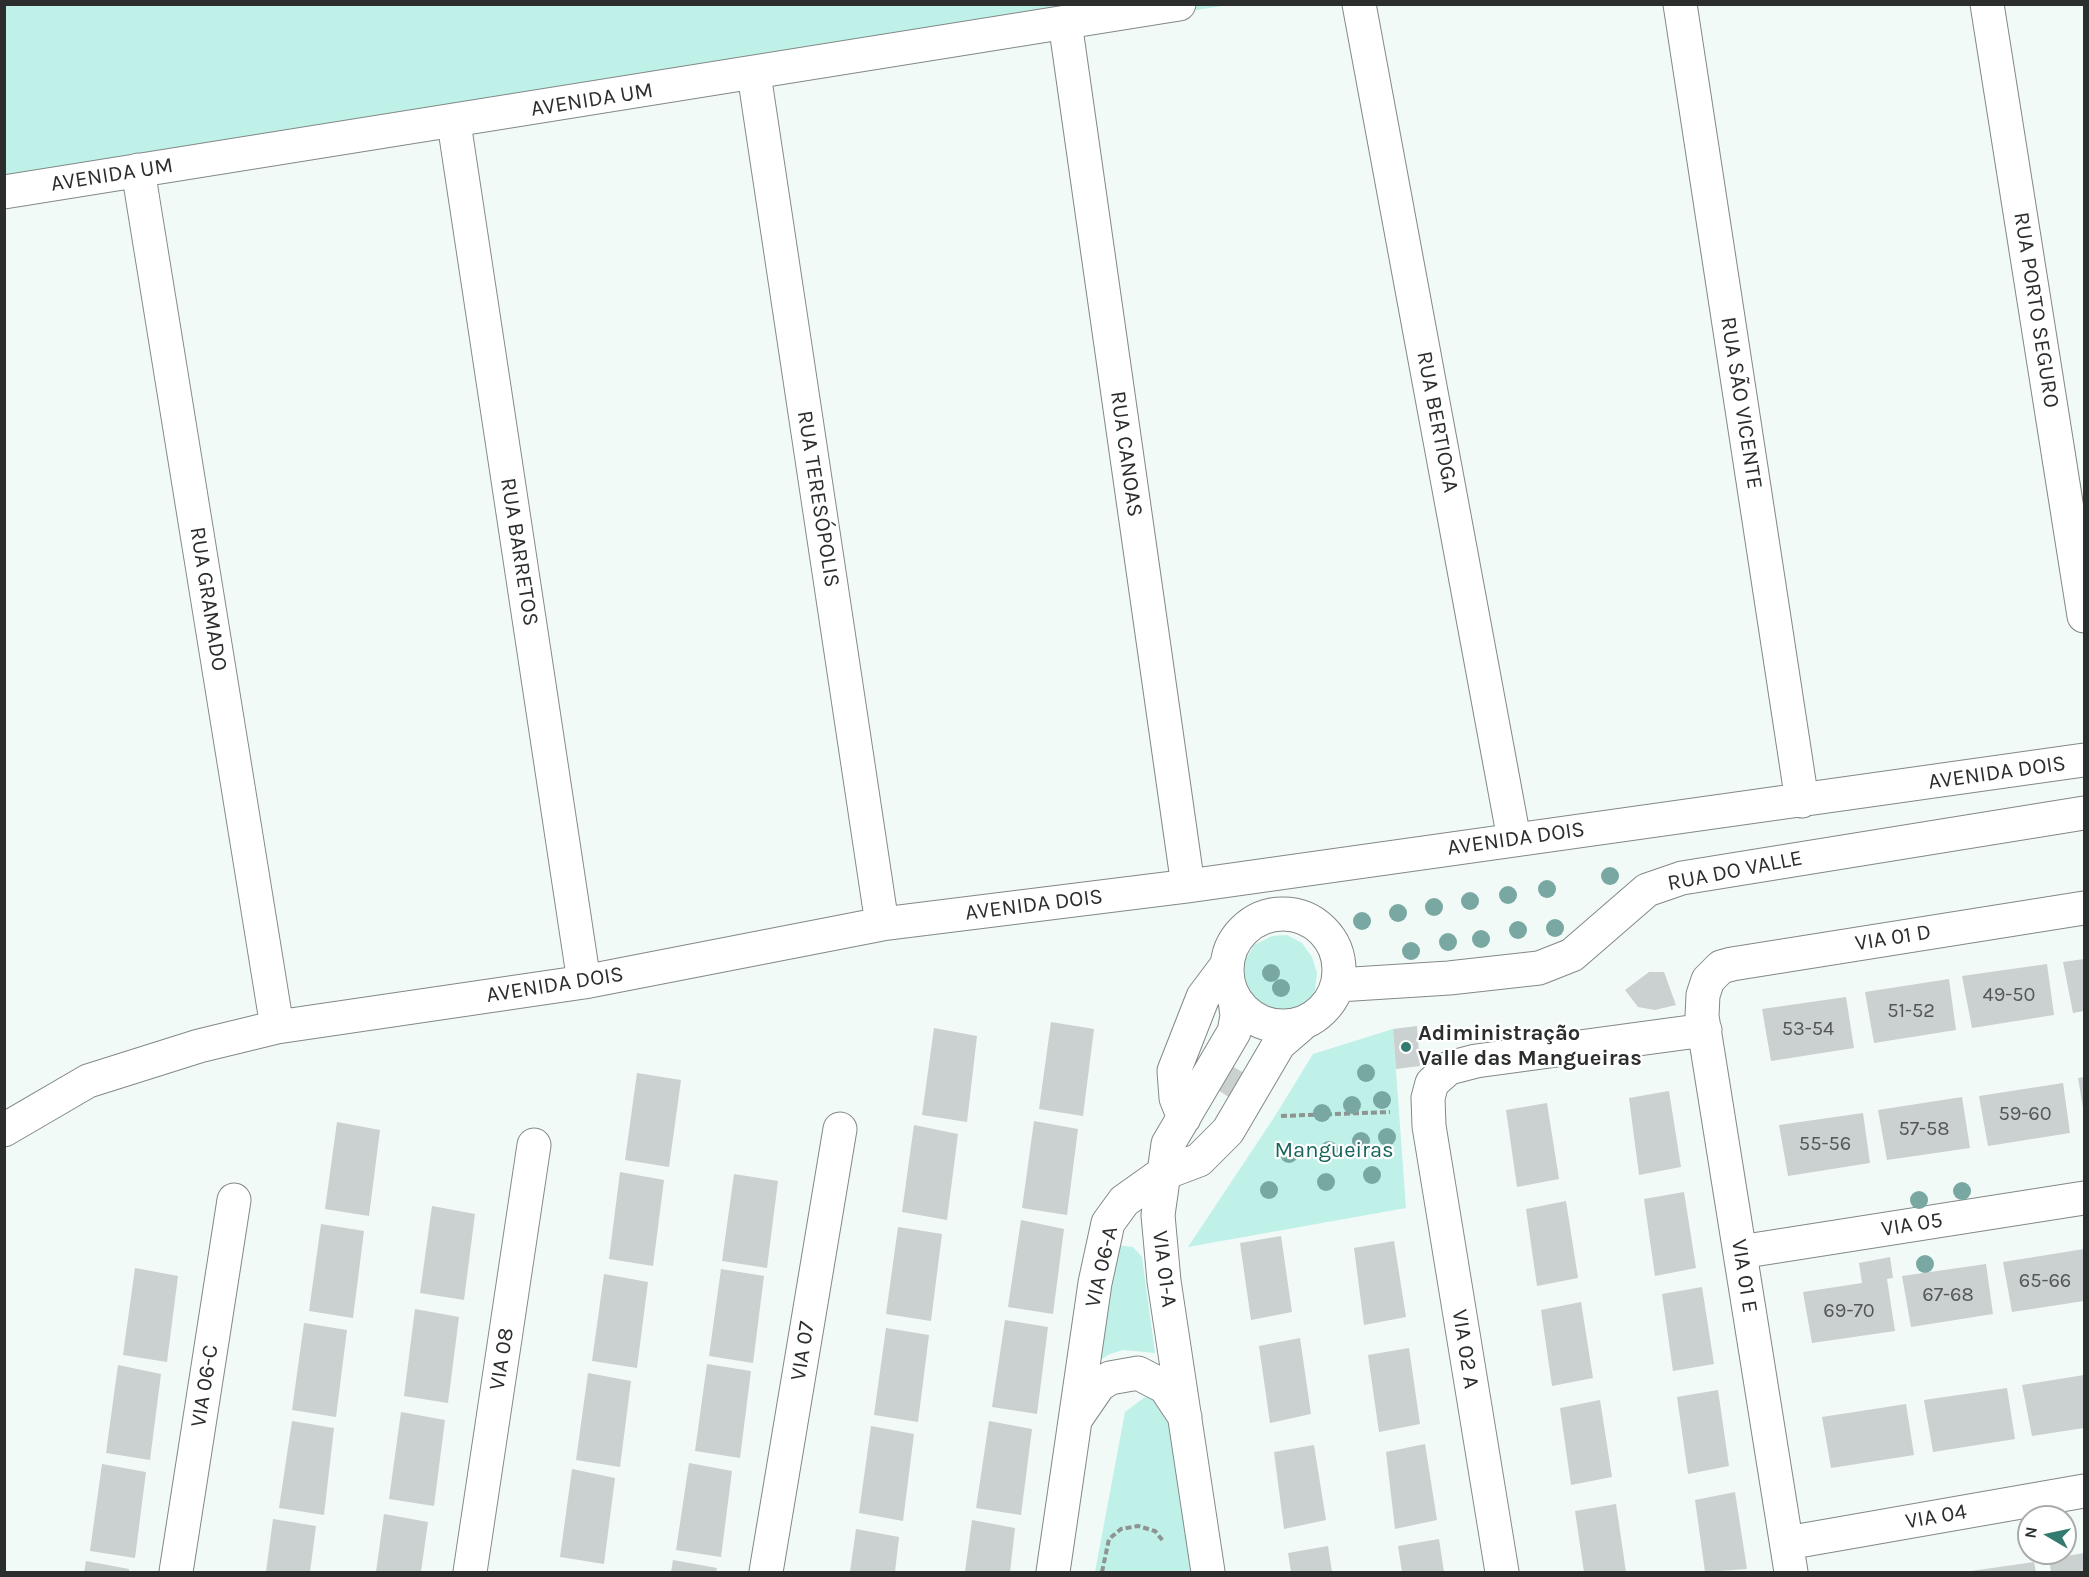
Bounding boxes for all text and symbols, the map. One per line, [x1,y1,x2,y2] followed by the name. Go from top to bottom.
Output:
[529,77,655,123] street label: AVENIDA UM
[49,152,175,198] street label: AVENIDA UM
[2007,210,2065,410] street label: RUA PORTO SEGURO
[1714,315,1768,491] street label: RUA SÃO VICENTE
[1410,349,1464,495] street label: RUA BERTIOGA
[1104,389,1148,519] street label: RUA CANOAS
[791,409,845,589] street label: RUA TERESÓPOLIS
[494,476,544,628] street label: RUA BARRETOS
[184,525,232,673] street label: RUA GRAMADO
[1927,750,2067,796] street label: AVENIDA DOIS
[1446,816,1586,862] street label: AVENIDA DOIS
[1665,845,1805,897] street label: RUA DO VALLE
[964,883,1104,927] street label: AVENIDA DOIS
[1853,919,1933,957] street label: VIA 01 D
[485,961,625,1009] street label: AVENIDA DOIS
[1983,983,2035,1007] house number: 49-50
[1887,999,1935,1023] house number: 51-52
[1782,1017,1834,1041] house number: 53-54
[1418,1021,1642,1072] place label: Adiministração Valle das Mangueiras
[1399,1040,1413,1054] marker: Adiministração Valle das Mangueiras
[1998,1102,2052,1126] house number: 59-60
[1898,1117,1950,1141] house number: 57-58
[1799,1132,1851,1156] house number: 55-56
[1274,1138,1394,1164] park label: Mangueiras
[1879,1207,1945,1243] street label: VIA 05
[1080,1224,1124,1310] street label: VIA 06-A
[1146,1229,1182,1309] street label: VIA 01-A
[1725,1237,1763,1315] street label: VIA 01 E
[2019,1269,2071,1293] house number: 65-66
[1922,1283,1974,1307] house number: 67-68
[1823,1299,1875,1323] house number: 69-70
[1446,1307,1484,1391] street label: VIA 02 A
[785,1319,821,1383] street label: VIA 07
[484,1326,520,1392] street label: VIA 08
[185,1343,225,1429] street label: VIA 06-C
[1903,1499,1969,1535] street label: VIA 04
[2017,1505,2077,1565] north arrow
[2020,1525,2041,1540] text: N

